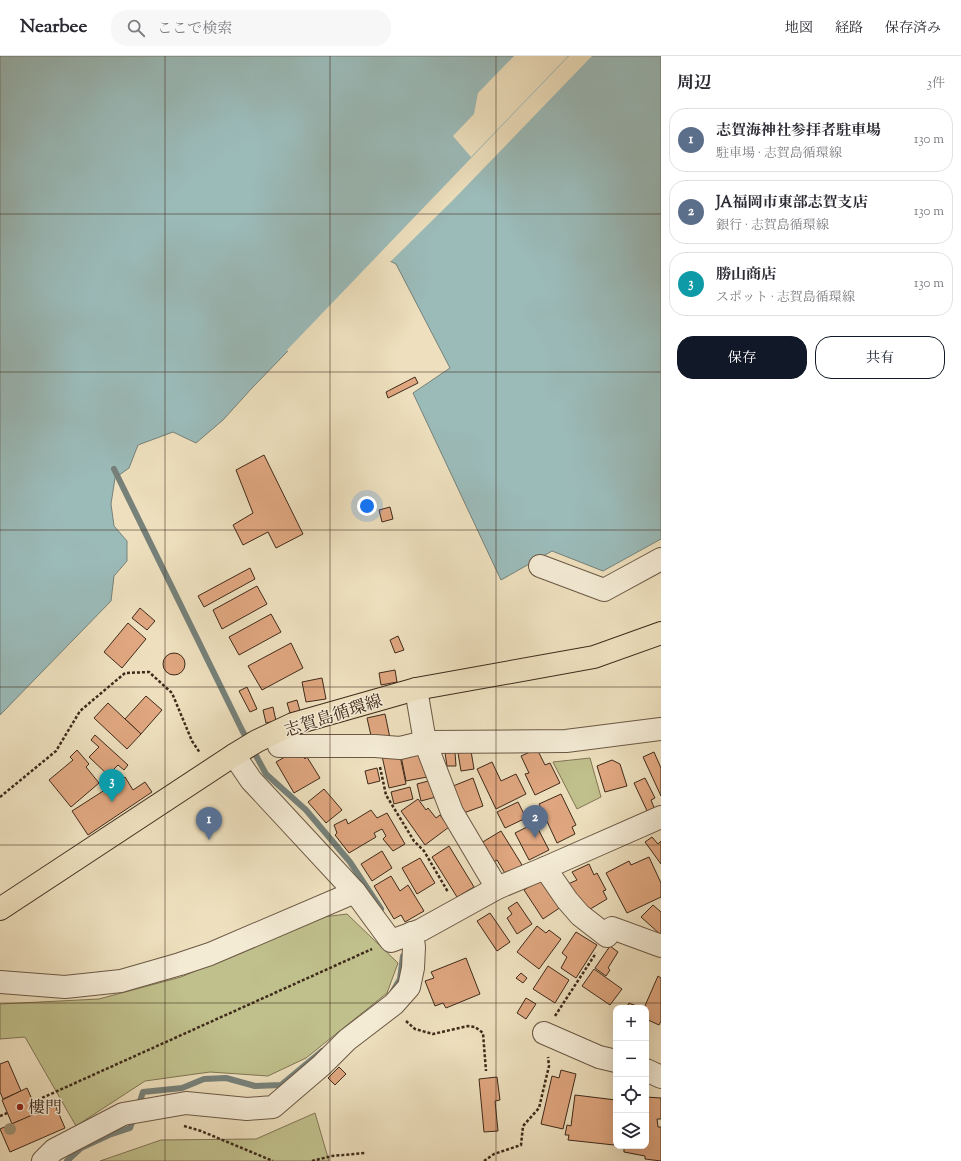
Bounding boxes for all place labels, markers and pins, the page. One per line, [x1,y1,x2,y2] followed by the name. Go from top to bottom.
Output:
[99,769,125,802] pin: 3
[522,805,548,838] pin: 2
[196,807,222,840] pin: 1
[28,1097,62,1121] place label: 樓門
[15,1102,25,1112] marker: 樓門

